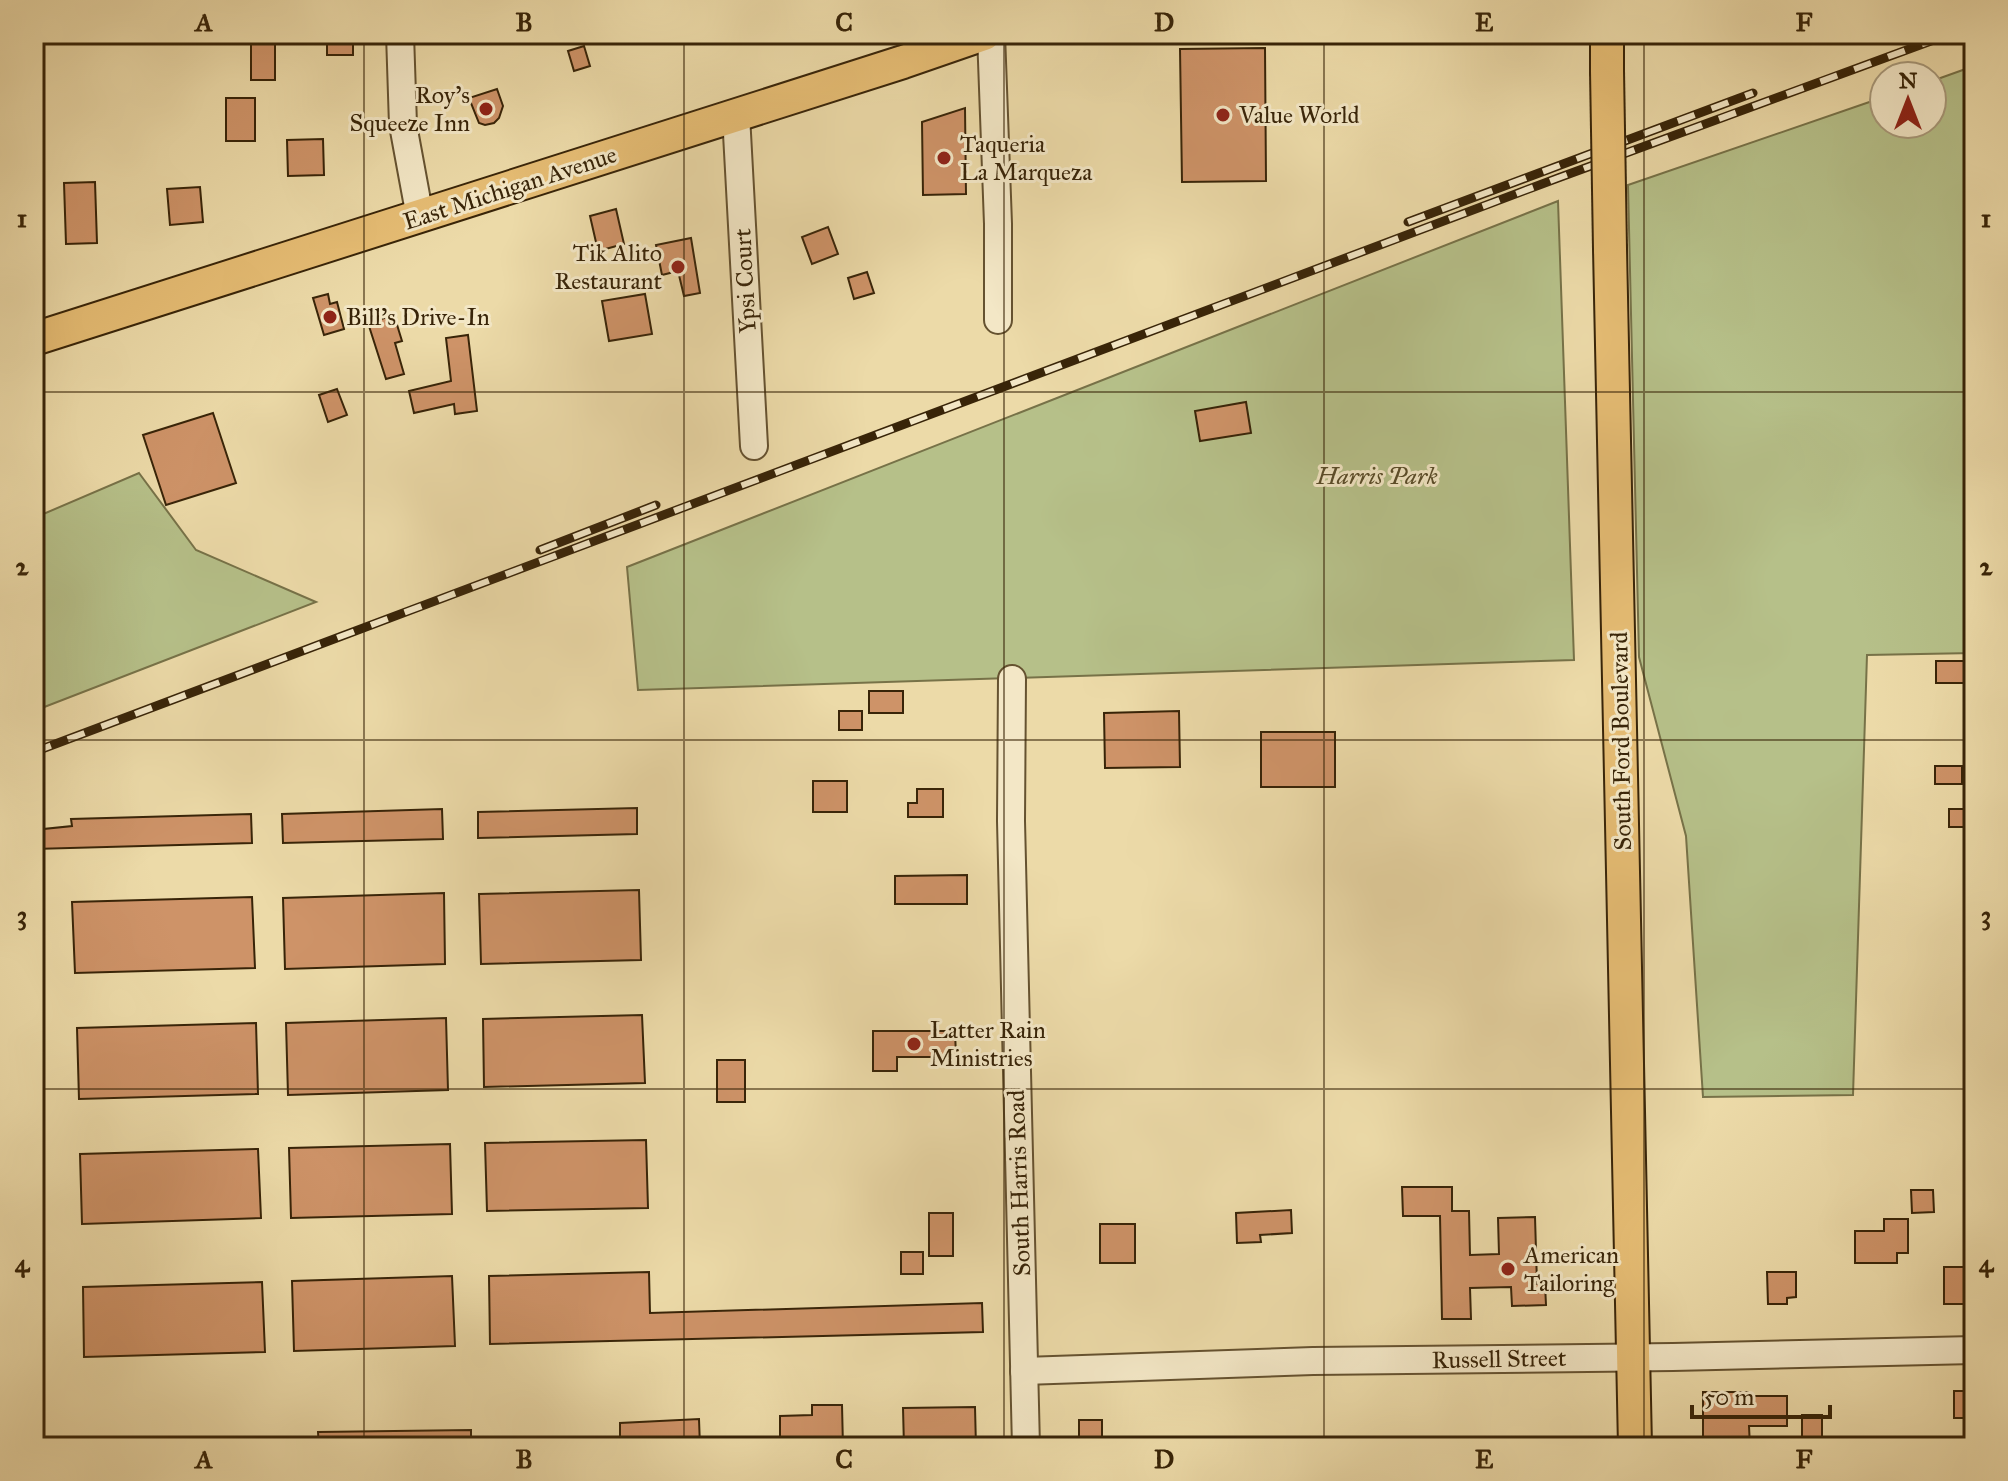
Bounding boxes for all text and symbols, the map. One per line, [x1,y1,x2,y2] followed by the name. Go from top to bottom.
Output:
[193,6,213,38] text: A
[515,6,533,38] text: B
[835,6,853,38] text: C
[1154,6,1174,38] text: D
[1475,6,1494,38] text: E
[1796,6,1813,38] text: F
[1868,60,1948,140] north arrow
[1899,67,1918,94] text: N
[349,80,470,138] place label: Roy's Squeeze Inn
[477,100,495,118] marker: Roy's Squeeze Inn
[1238,100,1360,130] place label: Value World
[1214,106,1232,124] marker: Value World
[960,129,1093,187] place label: Taqueria La Marqueza
[400,139,620,237] street label: East Michigan Avenue
[935,149,953,167] marker: Taqueria La Marqueza
[17,202,27,234] text: 1
[1981,202,1991,234] text: 1
[727,227,763,334] street label: Ypsi Court
[555,238,662,296] place label: Tik Alito Restaurant
[669,258,687,276] marker: Tik Alito Restaurant
[346,302,490,332] place label: Bill's Drive-In
[321,308,339,326] marker: Bill's Drive-In
[1315,461,1438,491] park label: Harris Park
[16,550,30,582] text: 2
[1980,550,1994,582] text: 2
[1604,631,1638,851] street label: South Ford Boulevard
[17,899,27,931] text: 3
[1981,899,1991,931] text: 3
[930,1015,1046,1073] place label: Latter Rain Ministries
[905,1035,923,1053] marker: Latter Rain Ministries
[1001,1089,1037,1277] street label: South Harris Road
[1523,1240,1619,1298] place label: American Tailoring
[15,1247,31,1279] text: 4
[1979,1247,1995,1279] text: 4
[1499,1260,1517,1278] marker: American Tailoring
[1431,1343,1567,1375] street label: Russell Street
[1692,1369,1830,1419] scale bar
[1704,1382,1754,1412] text: 50 m
[193,1443,213,1475] text: A
[515,1443,533,1475] text: B
[835,1443,853,1475] text: C
[1154,1443,1174,1475] text: D
[1475,1443,1494,1475] text: E
[1796,1443,1813,1475] text: F

